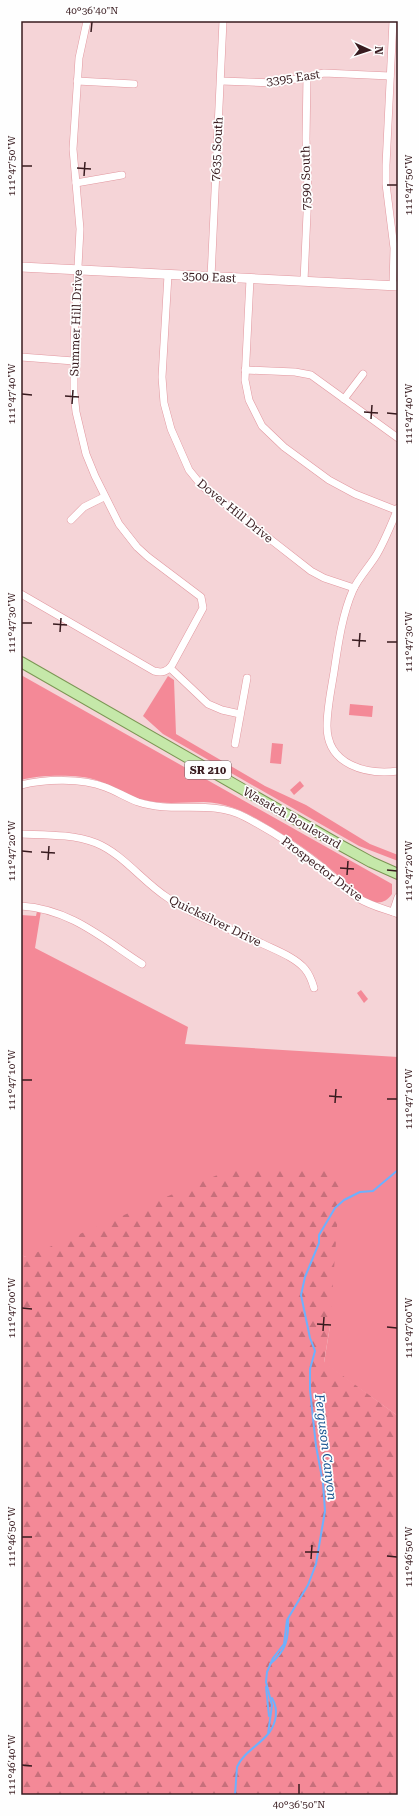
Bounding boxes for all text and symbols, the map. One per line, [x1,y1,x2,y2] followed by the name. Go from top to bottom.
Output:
[66,5,118,16] text: 40°36'40"N
[349,30,389,70] north arrow
[372,46,385,56] text: N
[265,67,321,89] street label: 3395 East
[208,116,226,182] street label: 7635 South
[6,135,17,196] text: 111°47'50"W
[298,145,314,210] street label: 7590 South
[403,154,414,215] text: 111°47'50"W
[67,269,85,377] street label: Summer Hill Drive
[181,269,237,285] street label: 3500 East
[6,363,17,424] text: 111°47'40"W
[403,383,414,444] text: 111°47'40"W
[194,476,276,546] street label: Dover Hill Drive
[6,592,17,653] text: 111°47'30"W
[403,611,414,672] text: 111°47'30"W
[185,761,231,779] road number: SR 210
[240,784,344,852] street label: Wasatch Boulevard
[6,820,17,881] text: 111°47'20"W
[279,834,366,904] street label: Prospector Drive
[403,840,414,901] text: 111°47'20"W
[167,893,264,950] street label: Quicksilver Drive
[6,1049,17,1110] text: 111°47'10"W
[403,1068,414,1129] text: 111°47'10"W
[6,1277,17,1338] text: 111°47'00"W
[403,1297,414,1358] text: 111°47'00"W
[312,1392,340,1501] water label: Ferguson Canyon
[6,1506,17,1567] text: 111°46'50"W
[403,1526,414,1587] text: 111°46'50"W
[6,1734,17,1795] text: 111°46'40"W
[273,1799,325,1810] text: 40°36'50"N

